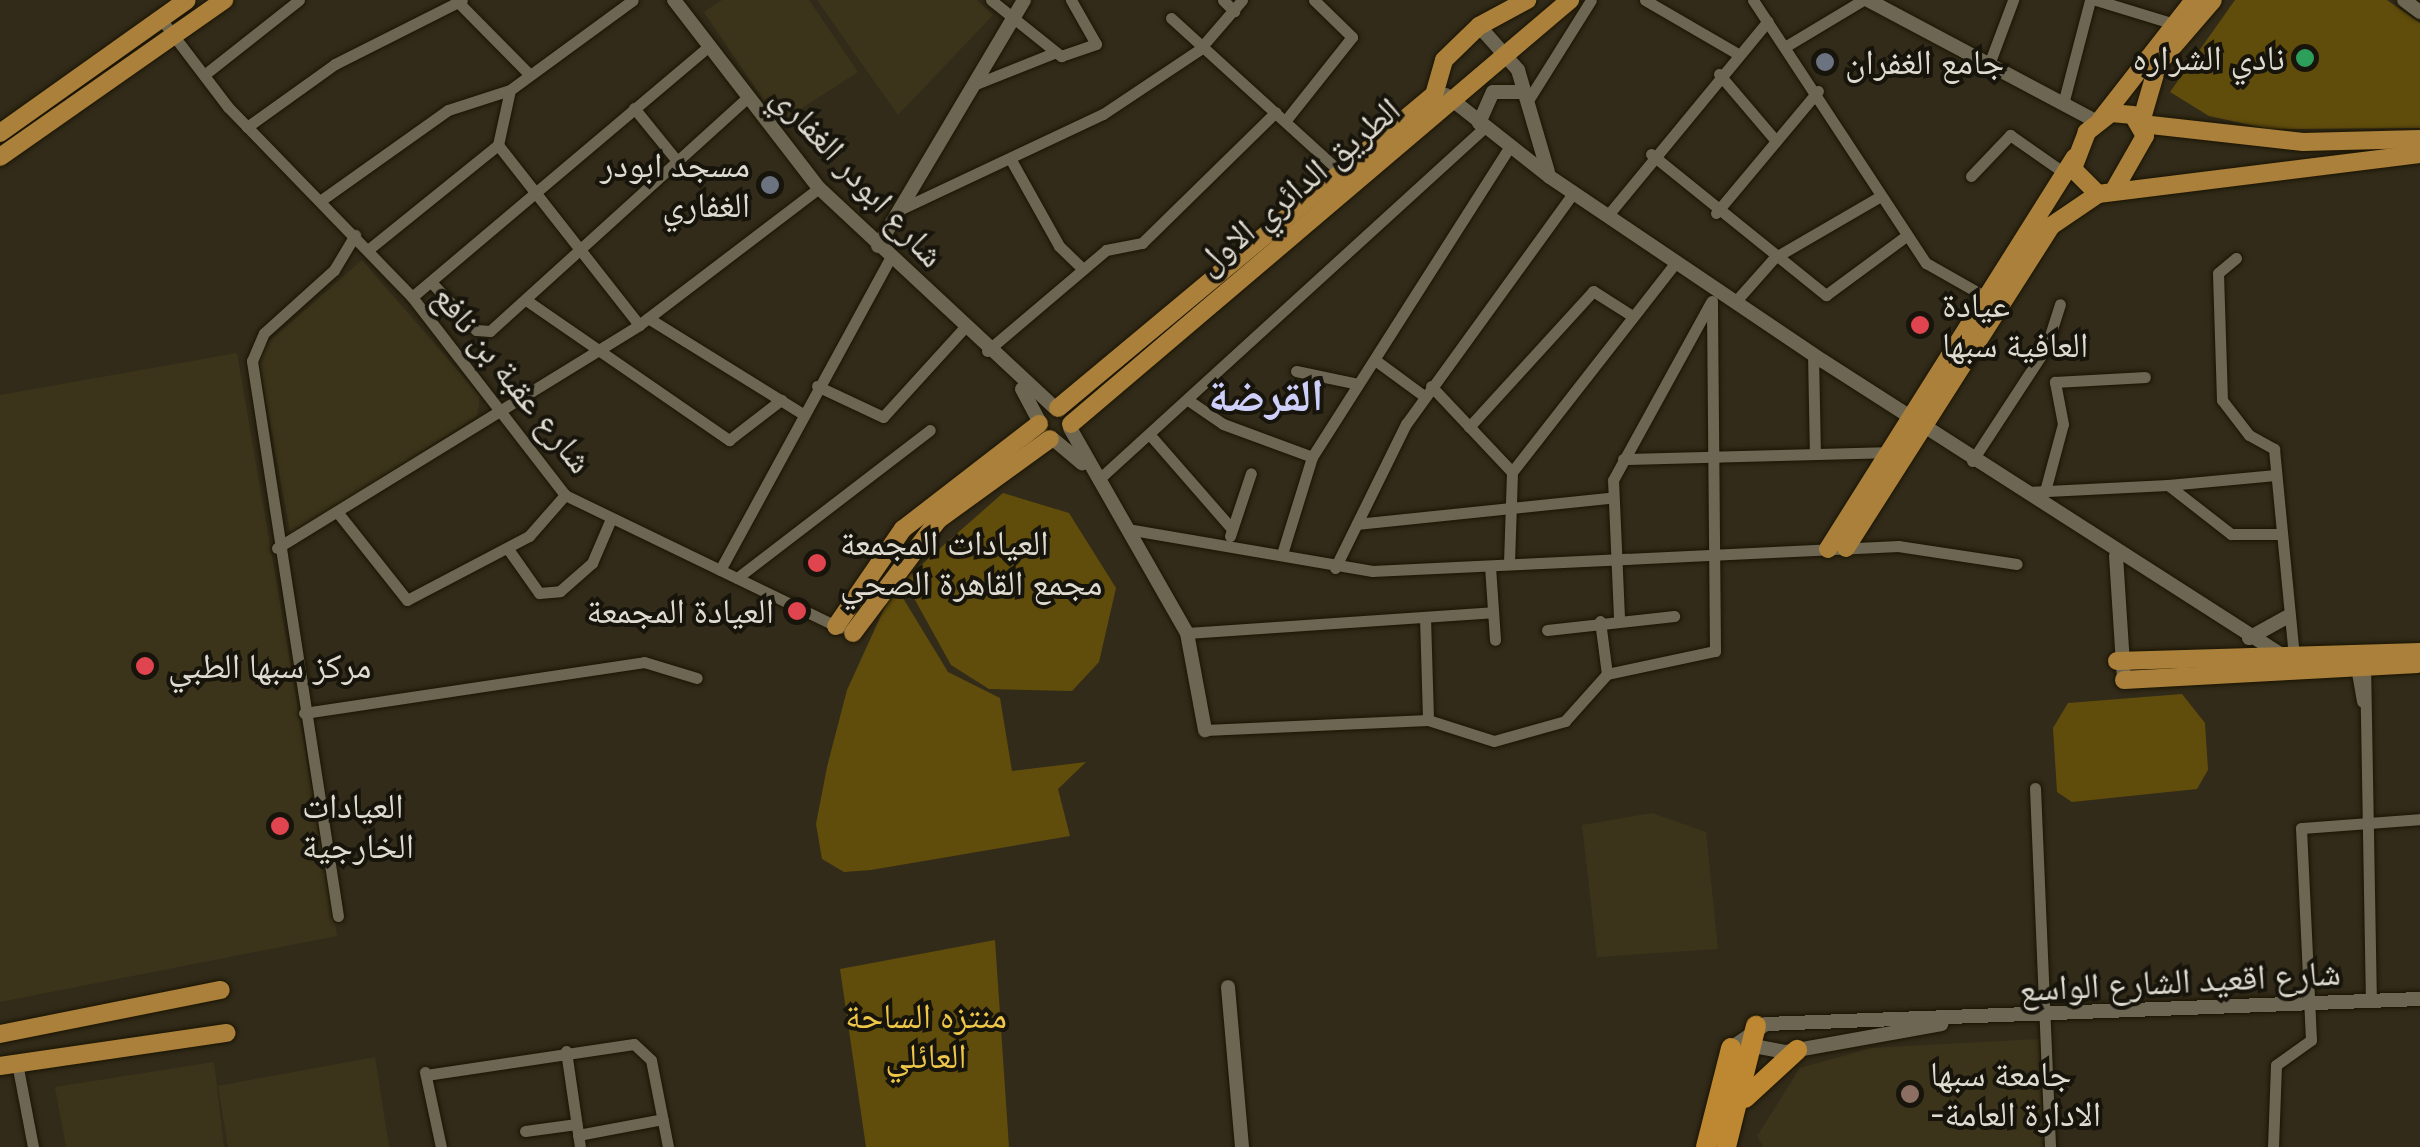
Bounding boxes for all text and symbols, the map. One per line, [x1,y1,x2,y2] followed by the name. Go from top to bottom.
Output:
[2133,37,2285,79] place label: نادي الشراره
[1845,41,2004,83] place label: جامع الغفران
[2294,47,2316,69] marker: نادي الشراره
[1814,51,1836,73] marker: جامع الغفران
[763,76,953,276] street label: شارع ابودر الغفاري
[1187,88,1409,284] street label: الطريق الدائري الاول
[600,144,750,226] place label: مسجد ابودر الغفاري
[759,174,781,196] marker: مسجد ابودر الغفاري
[424,277,602,481] street label: شارع عقبة بن نافع
[1942,284,2088,366] place label: عيادة العافية سبها
[1907,312,1933,338] marker: عيادة العافية سبها
[1208,369,1324,423] district label: القرضة
[840,522,1102,604] place label: العيادات المجمعة مجمع القاهرة الصحي
[804,550,830,576] marker: العيادات المجمعة مجمع القاهرة الصحي
[587,590,774,632] place label: العيادة المجمعة
[784,598,810,624] marker: العيادة المجمعة
[168,645,372,687] place label: مركز سبها الطبي
[132,653,158,679] marker: مركز سبها الطبي
[302,785,414,867] place label: العيادات الخارجية
[267,813,293,839] marker: العيادات الخارجية
[2018,952,2342,1010] street label: شارع اقعيد الشارع الواسع
[845,995,1007,1077] park label: منتزه الساحة العائلي
[1930,1053,2101,1135] place label: جامعة سبها -الادارة العامة
[1899,1083,1921,1105] marker: جامعة سبها -الادارة العامة

